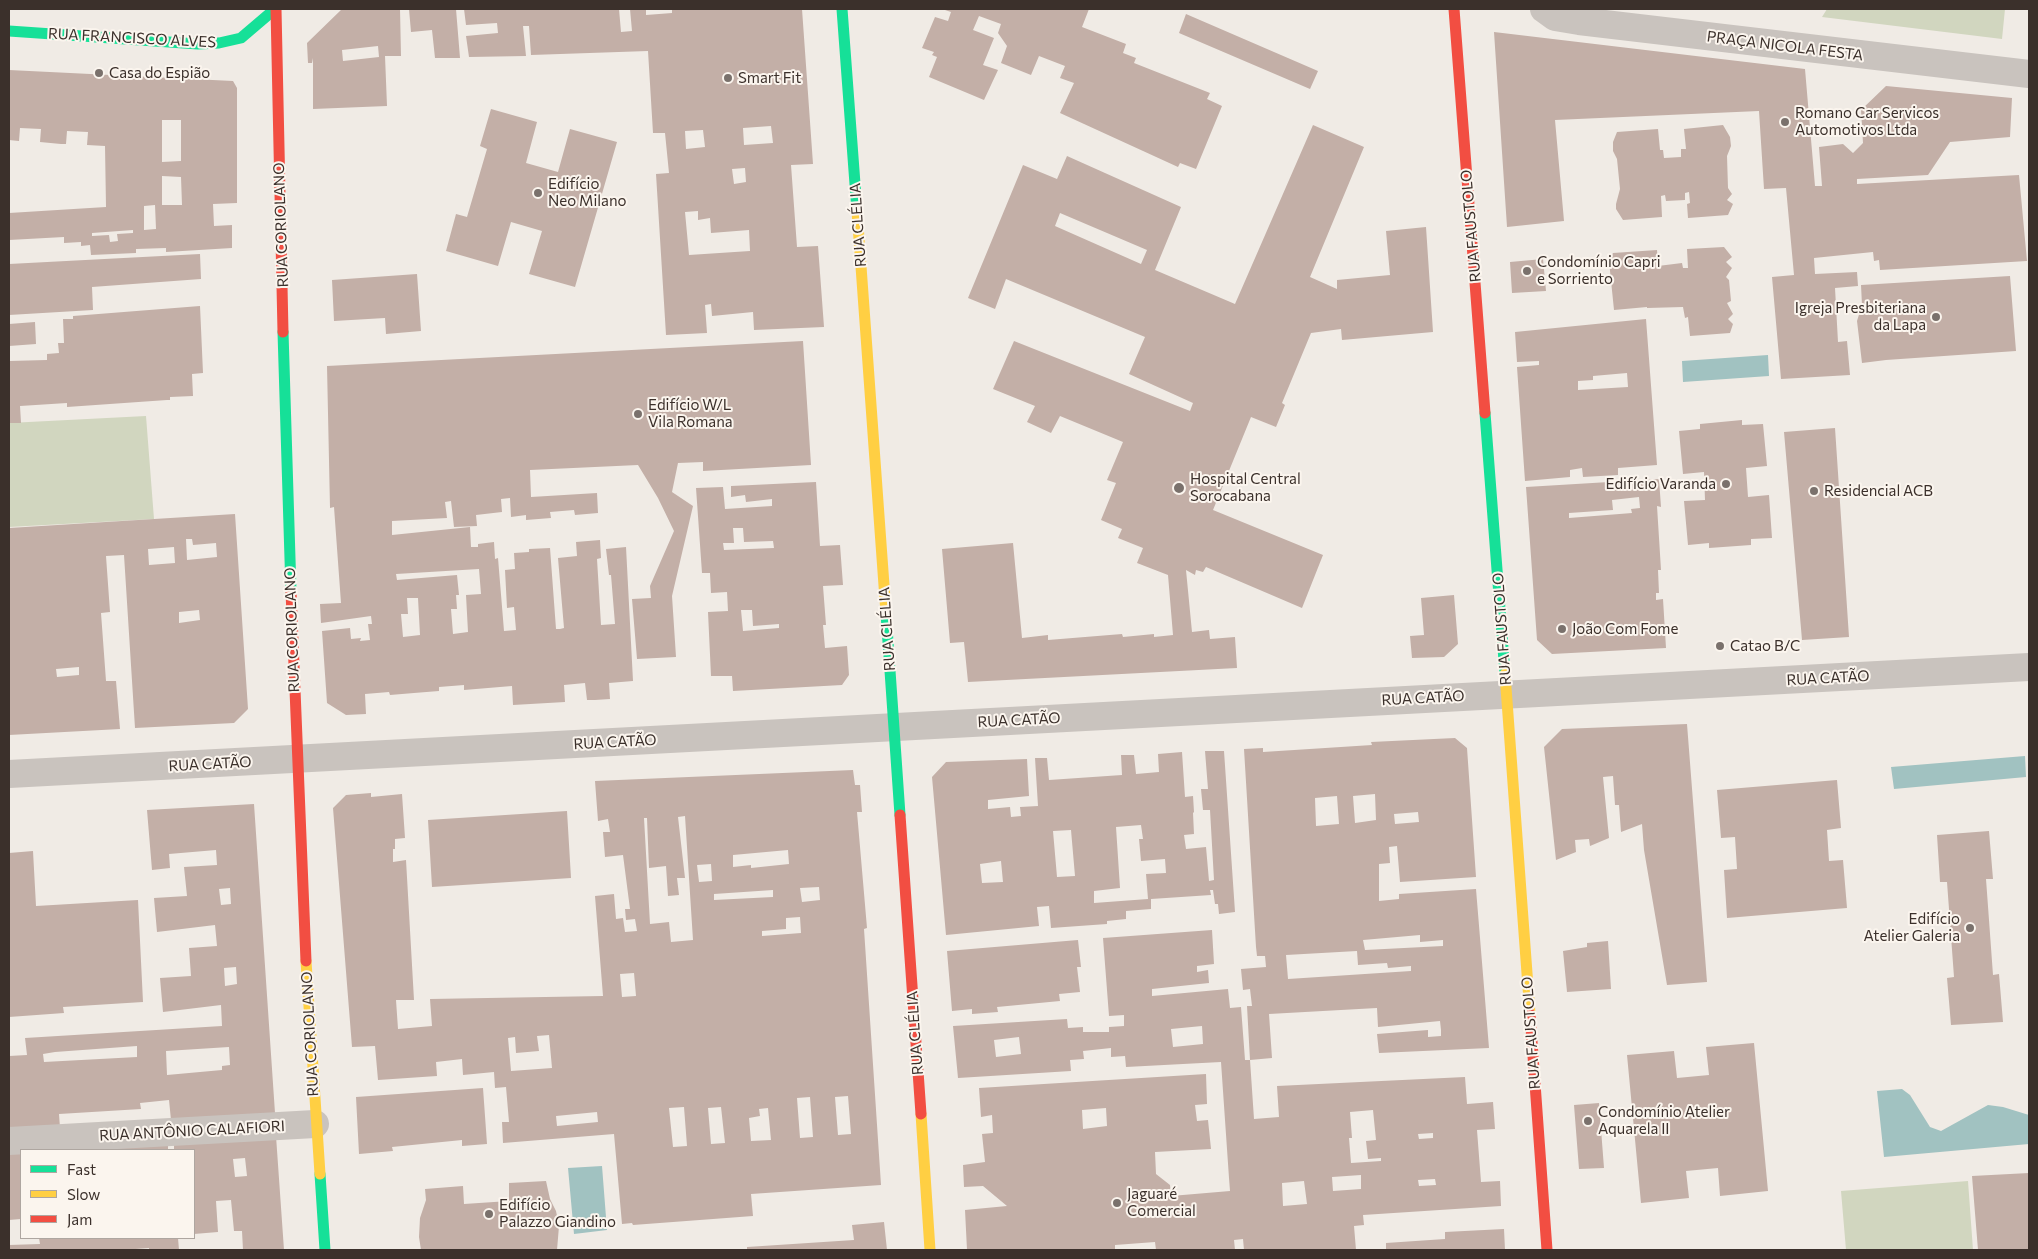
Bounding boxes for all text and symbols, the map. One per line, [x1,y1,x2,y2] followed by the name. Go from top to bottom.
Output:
[48,25,216,51] street label: RUA FRANCISCO ALVES
[1706,27,1864,65] street label: PRAÇA NICOLA FESTA
[109,64,210,82] place label: Casa do Espião
[93,67,105,79] marker: Casa do Espião
[738,69,801,87] place label: Smart Fit
[722,72,734,84] marker: Smart Fit
[1795,104,1939,139] place label: Romano Car Servicos Automotivos Ltda
[1779,116,1791,128] marker: Romano Car Servicos Automotivos Ltda
[270,162,292,288] street label: RUA CORIOLANO
[1457,169,1485,283] street label: RUA FAUSTOLO
[548,175,626,210] place label: Edifício Neo Milano
[846,182,870,268] street label: RUA CLÉLIA
[532,187,544,199] marker: Edifício Neo Milano
[1537,253,1661,288] place label: Condomínio Capri e Sorriento
[1521,265,1533,277] marker: Condomínio Capri e Sorriento
[1795,299,1926,334] place label: Igreja Presbiteriana da Lapa
[1930,311,1942,323] marker: Igreja Presbiteriana da Lapa
[648,396,733,431] place label: Edifício W/L Vila Romana
[632,408,644,420] marker: Edifício W/L Vila Romana
[1190,470,1301,505] place label: Hospital Central Sorocabana
[1606,475,1716,493] place label: Edifício Varanda
[1720,478,1732,490] marker: Edifício Varanda
[1172,481,1186,495] marker: Hospital Central Sorocabana
[1824,482,1933,500] place label: Residencial ACB
[1808,485,1820,497] marker: Residencial ACB
[281,567,303,693] street label: RUA CORIOLANO
[1489,572,1515,686] street label: RUA FAUSTOLO
[875,586,899,672] street label: RUA CLÉLIA
[1572,620,1678,638] place label: João Com Fome
[1556,623,1568,635] marker: João Com Fome
[1730,637,1800,655] place label: Catao B/C
[1714,640,1726,652] marker: Catao B/C
[1786,667,1870,689] street label: RUA CATÃO
[1381,687,1465,709] street label: RUA CATÃO
[977,709,1061,731] street label: RUA CATÃO
[573,731,657,753] street label: RUA CATÃO
[168,753,252,775] street label: RUA CATÃO
[1864,910,1960,945] place label: Edifício Atelier Galeria
[1964,922,1976,934] marker: Edifício Atelier Galeria
[298,971,322,1097] street label: RUA CORIOLANO
[1518,976,1544,1090] street label: RUA FAUSTOLO
[903,990,927,1076] street label: RUA CLÉLIA
[1598,1103,1730,1138] place label: Condomínio Atelier Aquarela II
[1582,1115,1594,1127] marker: Condomínio Atelier Aquarela II
[99,1117,285,1145] street label: RUA ANTÔNIO CALAFIORI
[20,1149,195,1239] legend
[67,1160,96,1178] text: Fast
[67,1185,100,1203] text: Slow
[1127,1185,1196,1220] place label: Jaguaré Comercial
[499,1196,616,1231] place label: Edifício Palazzo Giandino
[1111,1197,1123,1209] marker: Jaguaré Comercial
[483,1208,495,1220] marker: Edifício Palazzo Giandino
[67,1210,92,1228] text: Jam

